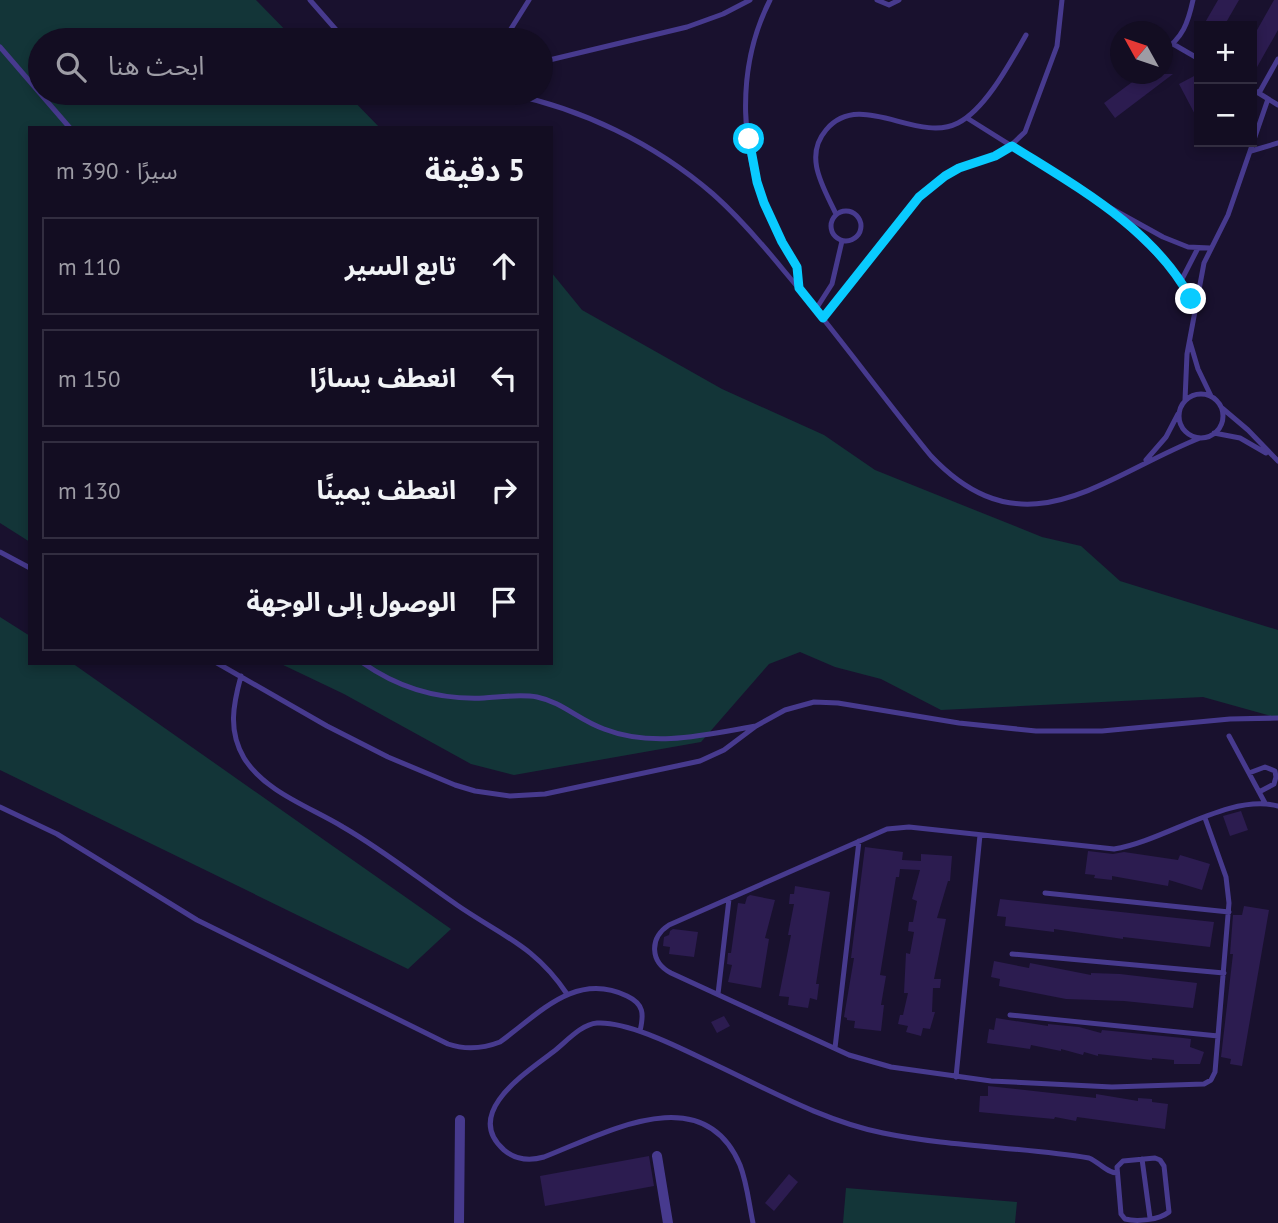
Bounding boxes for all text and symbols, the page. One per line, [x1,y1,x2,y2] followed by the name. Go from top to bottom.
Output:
[1110,21,1173,84] north arrow
[1194,21,1257,147] map controls
[1194,21,1257,84] button: +
[28,28,553,105] search box
[52,48,90,86] icon: search
[108,49,205,82] text: ابحث هنا
[1194,84,1257,147] button: −
[733,123,764,154] route start
[425,150,525,189] text: 5 دقيقة
[56,156,178,185] text: سيرًا · 390 m
[485,247,523,285] icon: ahead
[345,249,456,282] text: تابع السير
[58,252,120,281] text: 110 m
[1175,283,1206,314] route end
[485,359,523,397] icon: left
[310,361,456,394] text: انعطف يسارًا
[58,364,120,393] text: 150 m
[485,471,523,509] icon: right
[316,473,456,506] text: انعطف يمينًا
[58,476,120,505] text: 130 m
[485,583,523,621] icon: arrive
[247,585,456,618] text: الوصول إلى الوجهة

